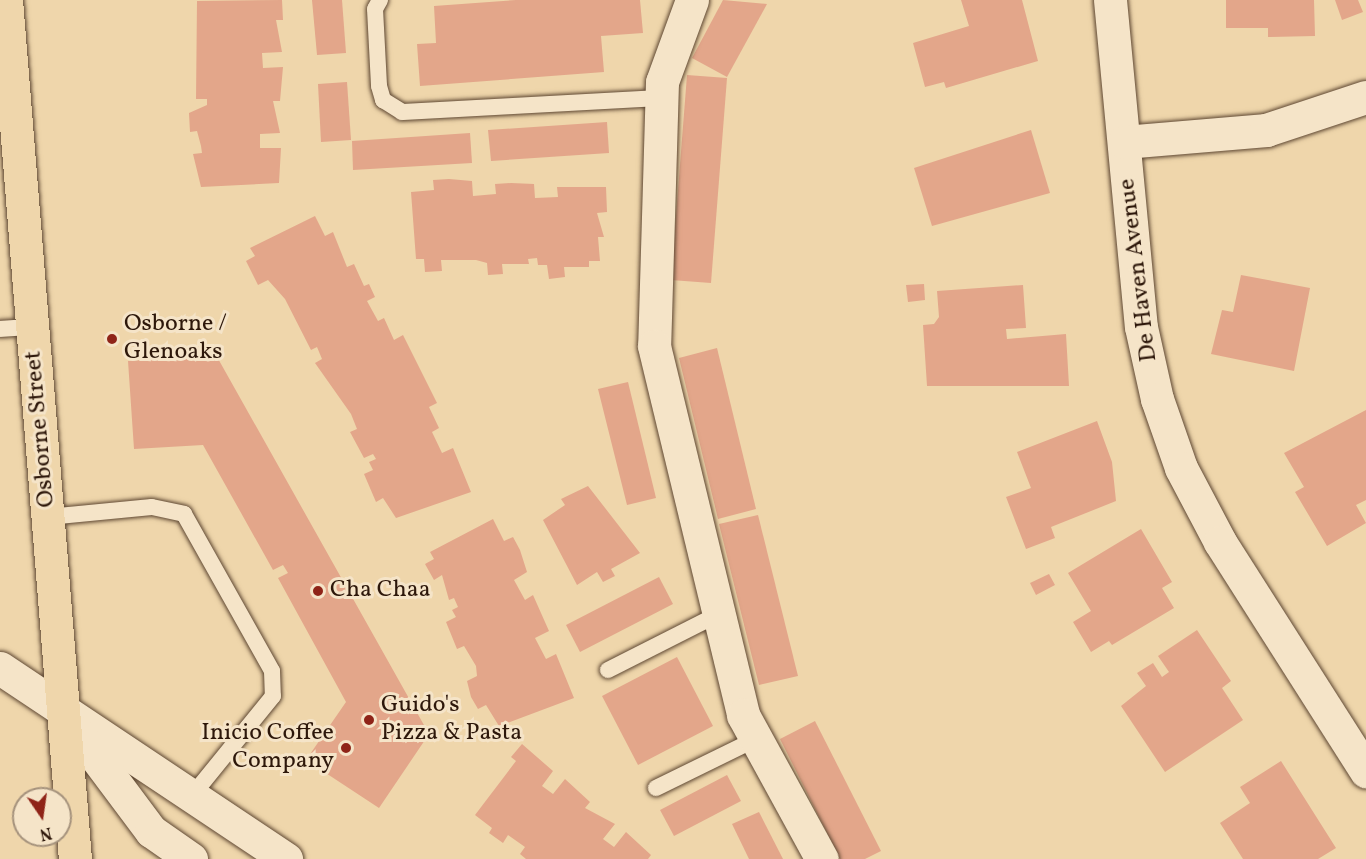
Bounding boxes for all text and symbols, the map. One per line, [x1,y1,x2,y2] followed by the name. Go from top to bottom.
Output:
[1113,177,1165,363] street label: De Haven Avenue
[124,311,227,367] place label: Osborne / Glenoaks
[105,332,119,346] marker: Osborne / Glenoaks
[20,349,62,509] street label: Osborne Street
[330,577,431,605] place label: Cha Chaa
[311,584,325,598] marker: Cha Chaa
[381,692,522,748] place label: Guido's Pizza & Pasta
[362,713,376,727] marker: Guido's Pizza & Pasta
[201,720,334,776] place label: Inicio Coffee Company
[339,741,353,755] marker: Inicio Coffee Company
[12,787,72,847] north arrow
[37,821,54,845] text: N

